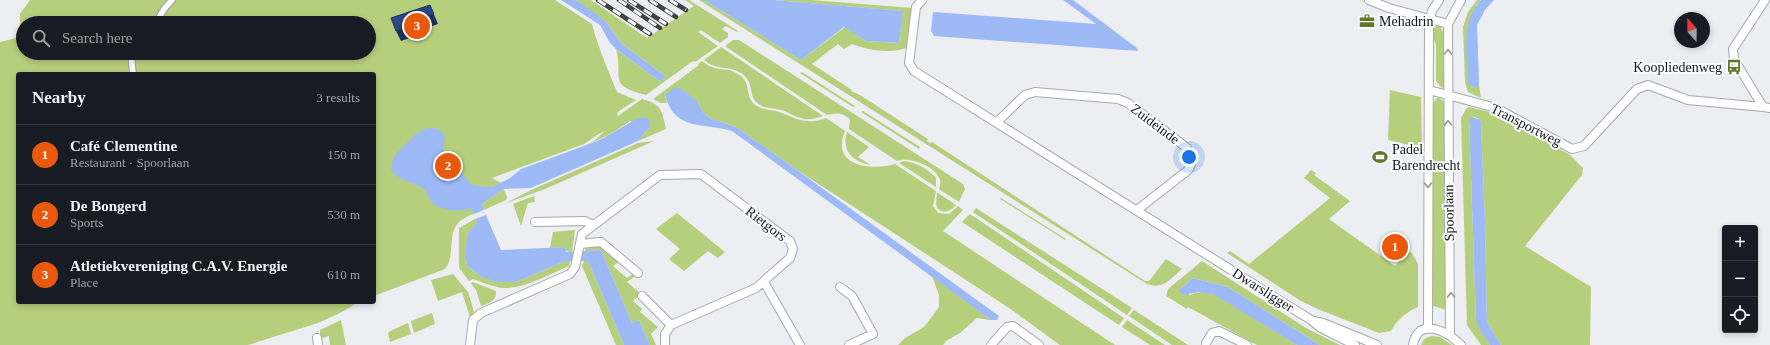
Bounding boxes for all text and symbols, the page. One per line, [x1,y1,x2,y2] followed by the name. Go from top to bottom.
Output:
[404,11,430,41] pin: 3
[1358,12,1376,30] office icon: Mehadrin
[1674,12,1710,48] north arrow
[1379,14,1433,29] place label: Mehadrin
[16,16,376,60] search box
[30,27,52,49] icon: search
[62,30,132,46] text: Search here
[1444,49,1452,55] one-way arrow
[1725,58,1743,76] bus stop icon: Koopliedenweg
[1633,60,1722,75] place label: Koopliedenweg
[32,88,86,107] text: Nearby
[316,90,360,105] text: 3 results
[1128,101,1182,147] street label: Zuideinde
[1488,101,1564,149] street label: Transportweg
[1444,120,1452,126] one-way arrow
[70,138,177,154] text: Café Clementine
[1392,142,1461,173] place label: Padel Barendrecht
[42,147,48,162] text: 1
[327,147,360,162] text: 150 m
[1179,147,1199,167] your location
[1371,148,1389,166] sports icon: Padel Barendrecht
[435,151,461,181] pin: 2
[70,155,189,170] text: Restaurant · Spoorlaan
[1424,182,1432,188] one-way arrow
[1441,184,1457,242] street label: Spoorlaan
[70,198,146,214] text: De Bongerd
[743,203,789,245] street label: Rietgors
[42,207,48,222] text: 2
[327,207,360,222] text: 530 m
[70,215,103,230] text: Sports
[1722,225,1758,333] map controls
[1722,225,1758,261] button: +
[1382,232,1408,262] pin: 1
[70,258,287,274] text: Atletiekvereniging C.A.V. Energie
[1722,261,1758,297] button: −
[1230,265,1297,315] street label: Dwarsligger
[42,267,48,282] text: 3
[327,267,360,282] text: 610 m
[70,275,98,290] text: Place
[1446,292,1455,298] one-way arrow
[1722,297,1758,333] button: locate

